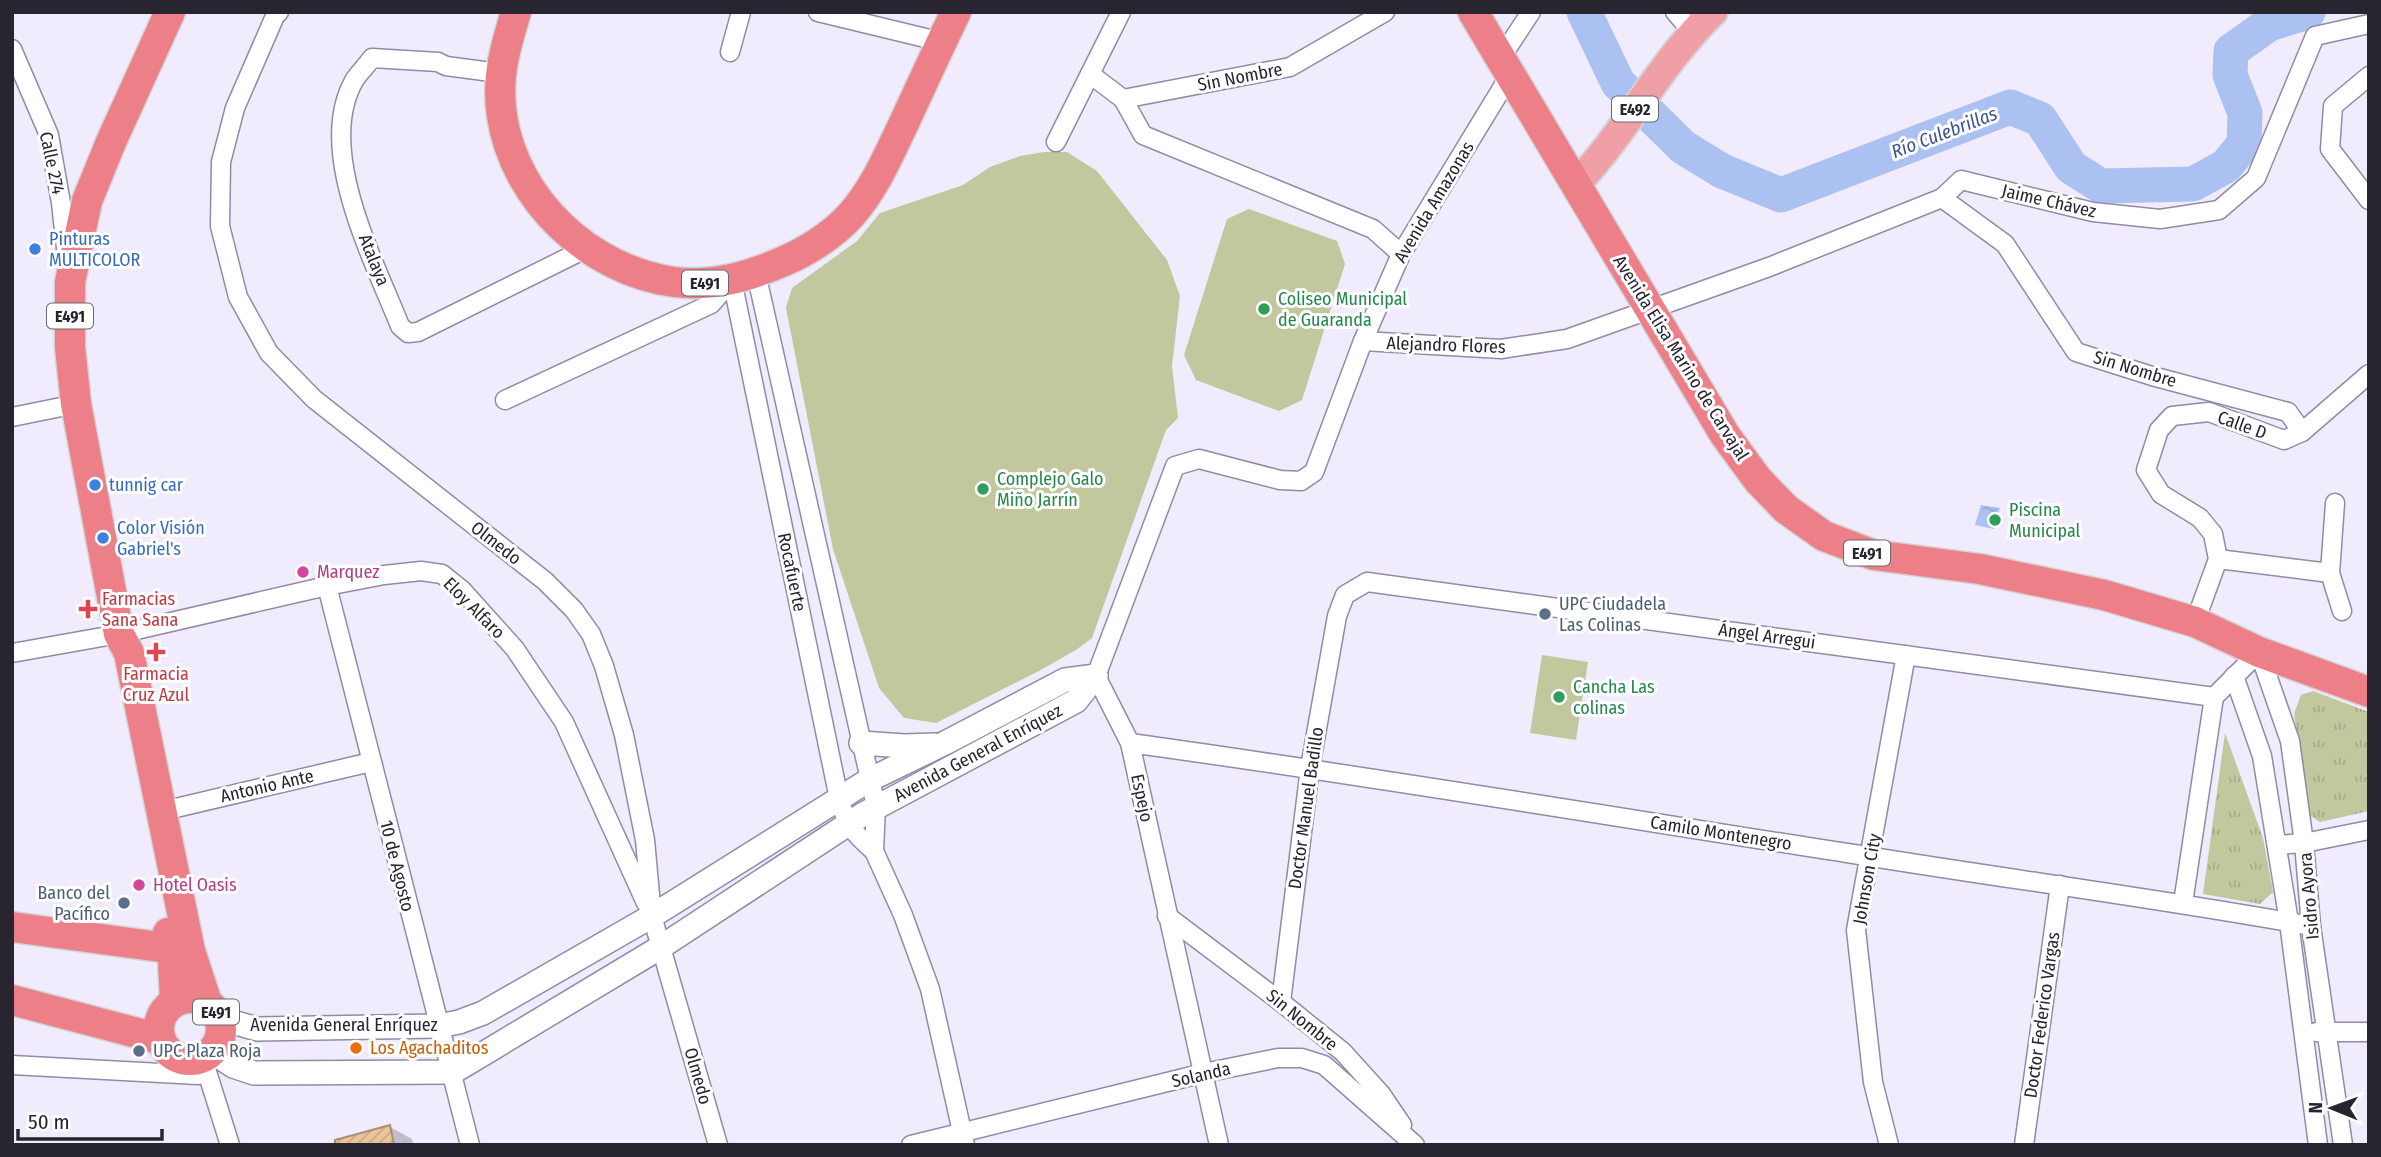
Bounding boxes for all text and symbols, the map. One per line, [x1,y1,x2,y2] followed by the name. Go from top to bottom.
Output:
[1196,58,1284,96] street label: Sin Nombre
[1612,96,1658,122] road number: E492
[1888,102,2000,163] water label: Río Culebrillas
[35,130,69,197] street label: Calle 274
[1389,137,1479,267] street label: Avenida Amazonas
[2000,179,2098,223] street label: Jaime Chávez
[49,228,140,271] place label: Pinturas MULTICOLOR
[354,231,394,289] street label: Atalaya
[27,241,43,257] marker: Pinturas MULTICOLOR
[1609,251,1754,465] street label: Avenida Elisa Marino de Carvajal
[682,270,728,296] road number: E491
[1278,288,1407,331] place label: Coliseo Municipal de Guaranda
[1256,301,1272,317] marker: Coliseo Municipal de Guaranda
[47,304,93,328] road number: E491
[1386,332,1506,358] street label: Alejandro Flores
[2091,346,2179,392] street label: Sin Nombre
[2214,406,2270,444] street label: Calle D
[997,468,1104,511] place label: Complejo Galo Miño Jarrín
[109,474,184,496] place label: tunnig car
[87,477,103,493] marker: tunnig car
[975,481,991,497] marker: Complejo Galo Miño Jarrín
[2009,499,2081,542] place label: Piscina Municipal
[1987,512,2003,528] marker: Piscina Municipal
[117,517,205,560] place label: Color Visión Gabriel's
[466,517,526,569] street label: Olmedo
[95,530,111,546] marker: Color Visión Gabriel's
[773,531,811,613] street label: Rocafuerte
[1844,540,1890,566] road number: E491
[317,561,379,583] place label: Marquez
[295,564,311,580] marker: Marquez
[439,573,509,643] street label: Eloy Alfaro
[102,588,179,631] place label: Farmacias Sana Sana
[1559,593,1666,636] place label: UPC Ciudadela Las Colinas
[80,601,96,617] marker: Farmacias Sana Sana
[1537,606,1553,622] marker: UPC Ciudadela Las Colinas
[1717,617,1817,654] street label: Ángel Arregui
[148,644,164,660] marker: Farmacia Cruz Azul
[123,663,189,706] place label: Farmacia Cruz Azul
[1573,676,1655,719] place label: Cancha Las colinas
[1551,689,1567,705] marker: Cancha Las colinas
[890,699,1066,807] street label: Avenida General Enríquez
[1284,726,1328,890] street label: Doctor Manuel Badillo
[218,765,316,807] street label: Antonio Ante
[1126,772,1158,824] street label: Espejo
[1649,811,1793,855] street label: Camilo Montenegro
[375,818,419,914] street label: 10 de Agosto
[1848,832,1886,926] street label: Johnson City
[2294,851,2324,941] street label: Isidro Ayora
[153,874,237,896] place label: Hotel Oasis
[131,877,147,893] marker: Hotel Oasis
[37,882,110,925] place label: Banco del Pacífico
[116,895,132,911] marker: Banco del Pacífico
[2019,930,2065,1100] street label: Doctor Federico Vargas
[1262,984,1342,1056] street label: Sin Nombre
[193,1000,239,1024] road number: E491
[250,1014,438,1036] street label: Avenida General Enríquez
[370,1037,489,1059] place label: Los Agachaditos
[153,1040,262,1062] place label: UPC Plaza Roja
[348,1040,364,1056] marker: Los Agachaditos
[131,1043,147,1059] marker: UPC Plaza Roja
[679,1045,717,1107] street label: Olmedo
[1169,1058,1233,1092] street label: Solanda
[2297,1073,2367,1143] north arrow
[18,1098,161,1142] scale bar
[2304,1102,2327,1114] text: N
[28,1109,70,1135] text: 50 m

